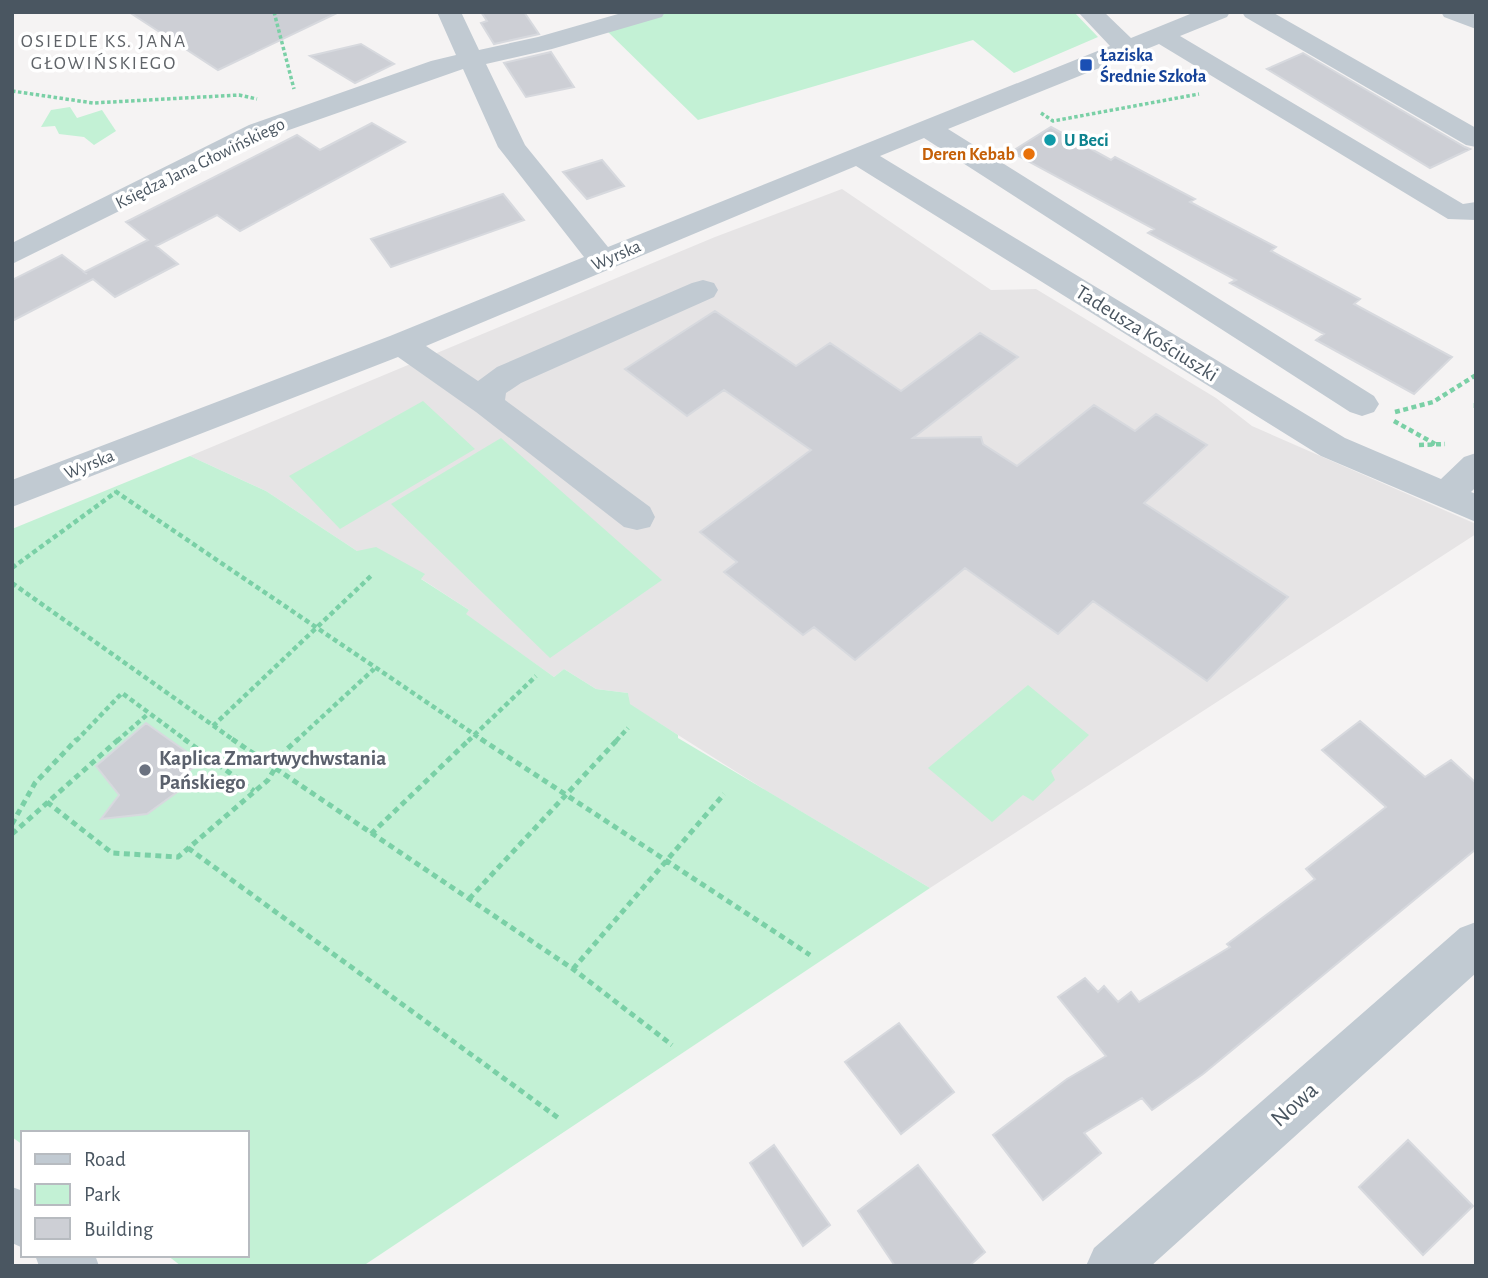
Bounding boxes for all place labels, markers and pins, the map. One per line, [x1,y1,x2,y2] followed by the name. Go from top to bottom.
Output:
[1099,47,1207,86] place label: Łaziska Średnie Szkoła
[1078,57,1094,73] marker: Łaziska Średnie Szkoła
[1042,132,1058,148] marker: U Beci
[1064,132,1109,150] place label: U Beci
[922,146,1015,164] place label: Deren Kebab
[1021,146,1037,162] marker: Deren Kebab
[159,748,386,793] place label: Kaplica Zmartwychwstania Pańskiego
[137,762,153,778] marker: Kaplica Zmartwychwstania Pańskiego

